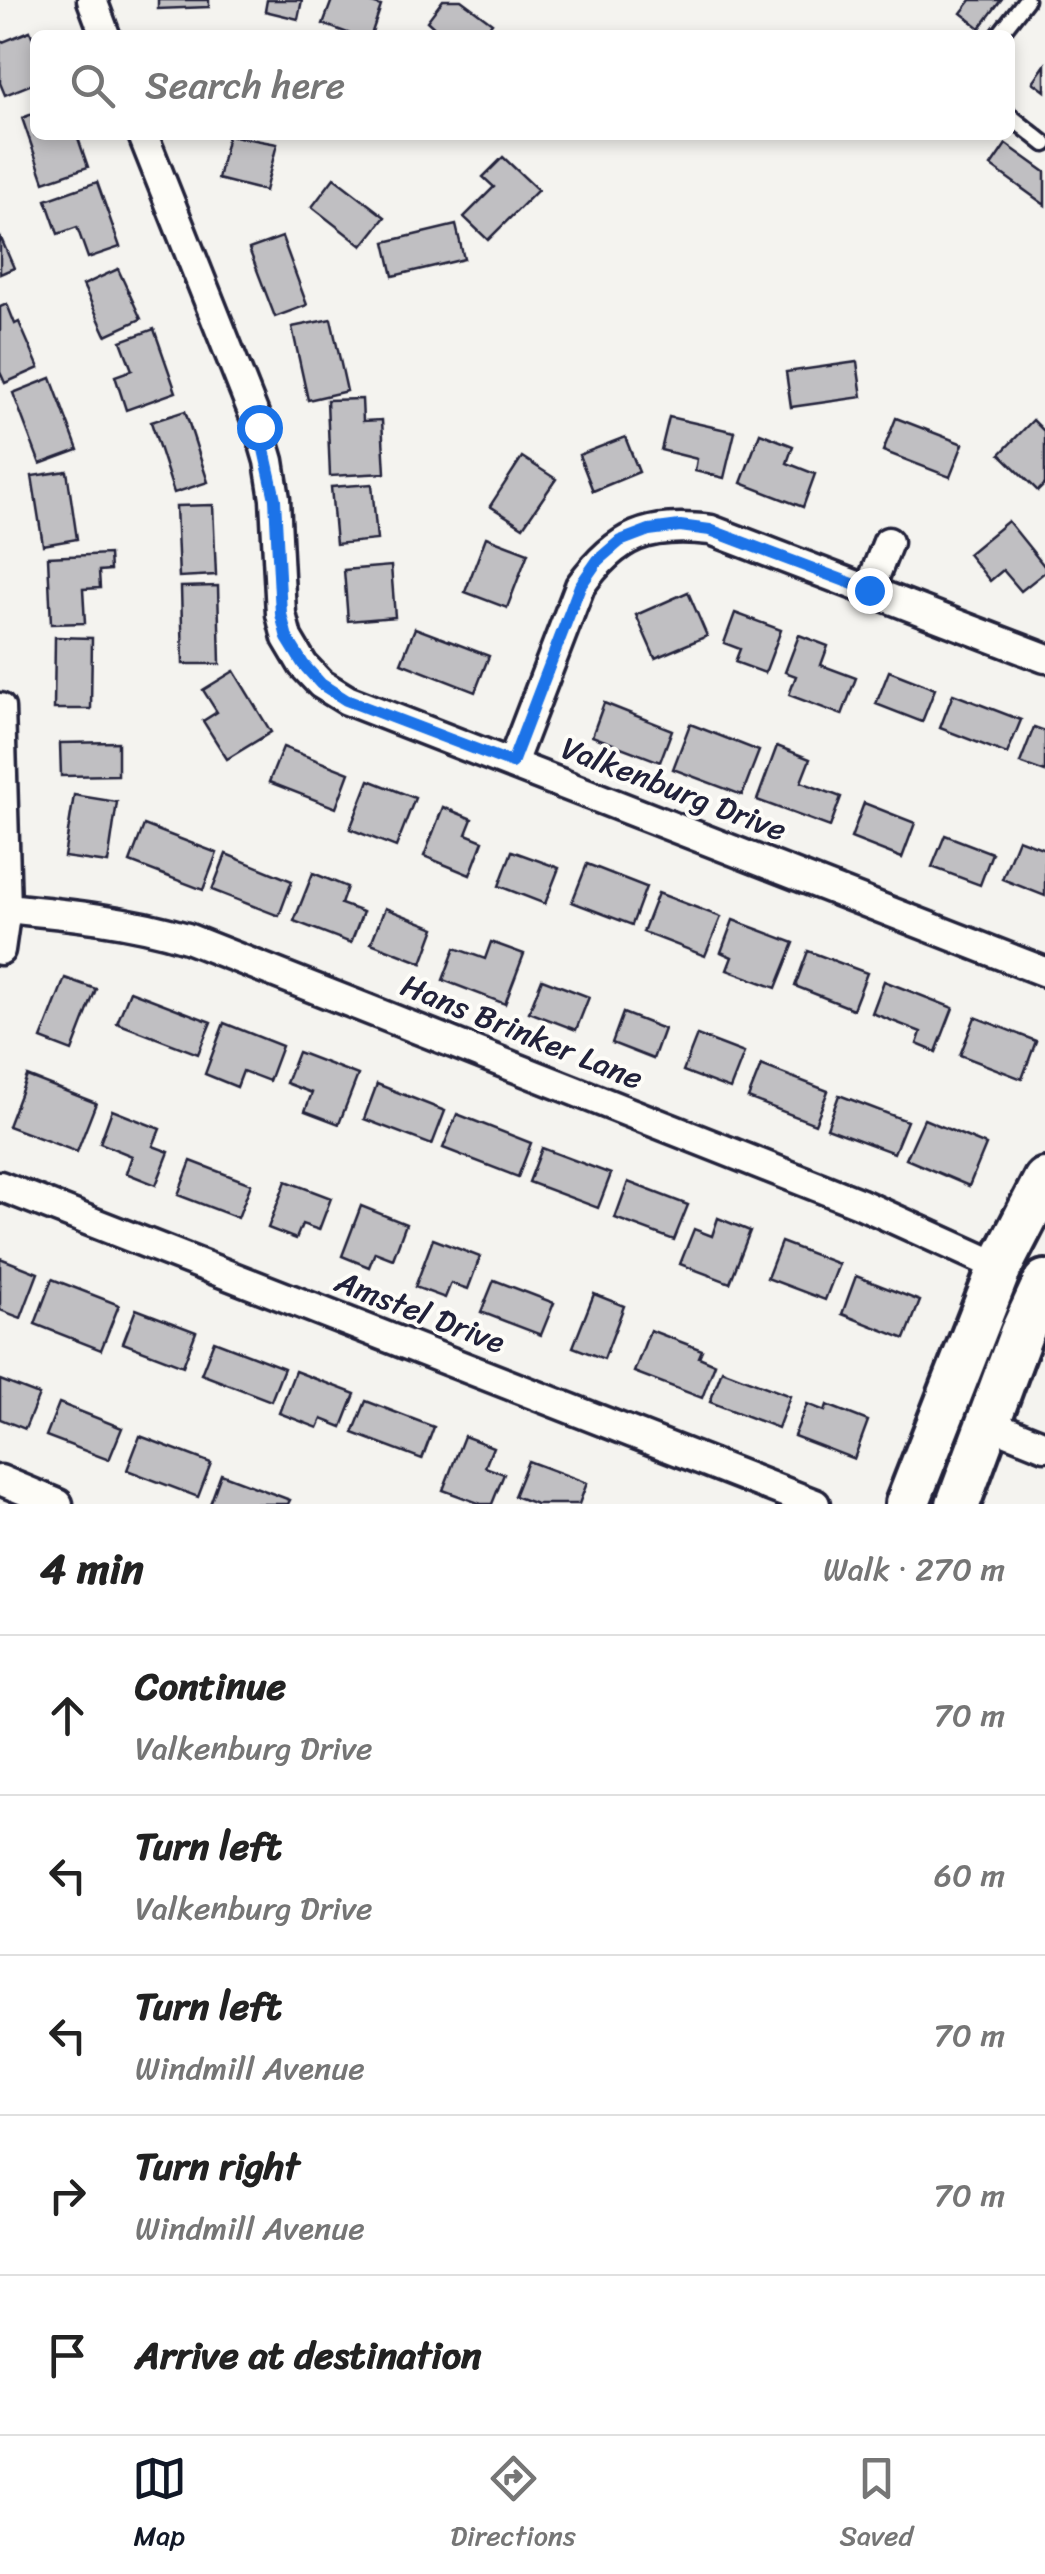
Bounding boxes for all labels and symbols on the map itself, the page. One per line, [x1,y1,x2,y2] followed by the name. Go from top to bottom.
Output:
[237,405,283,451] route start
[847,568,893,614] route end
[553,720,795,858] street label: Valkenburg Drive
[392,957,652,1107] street label: Hans Brinker Lane
[326,1253,514,1371] street label: Amstel Drive

